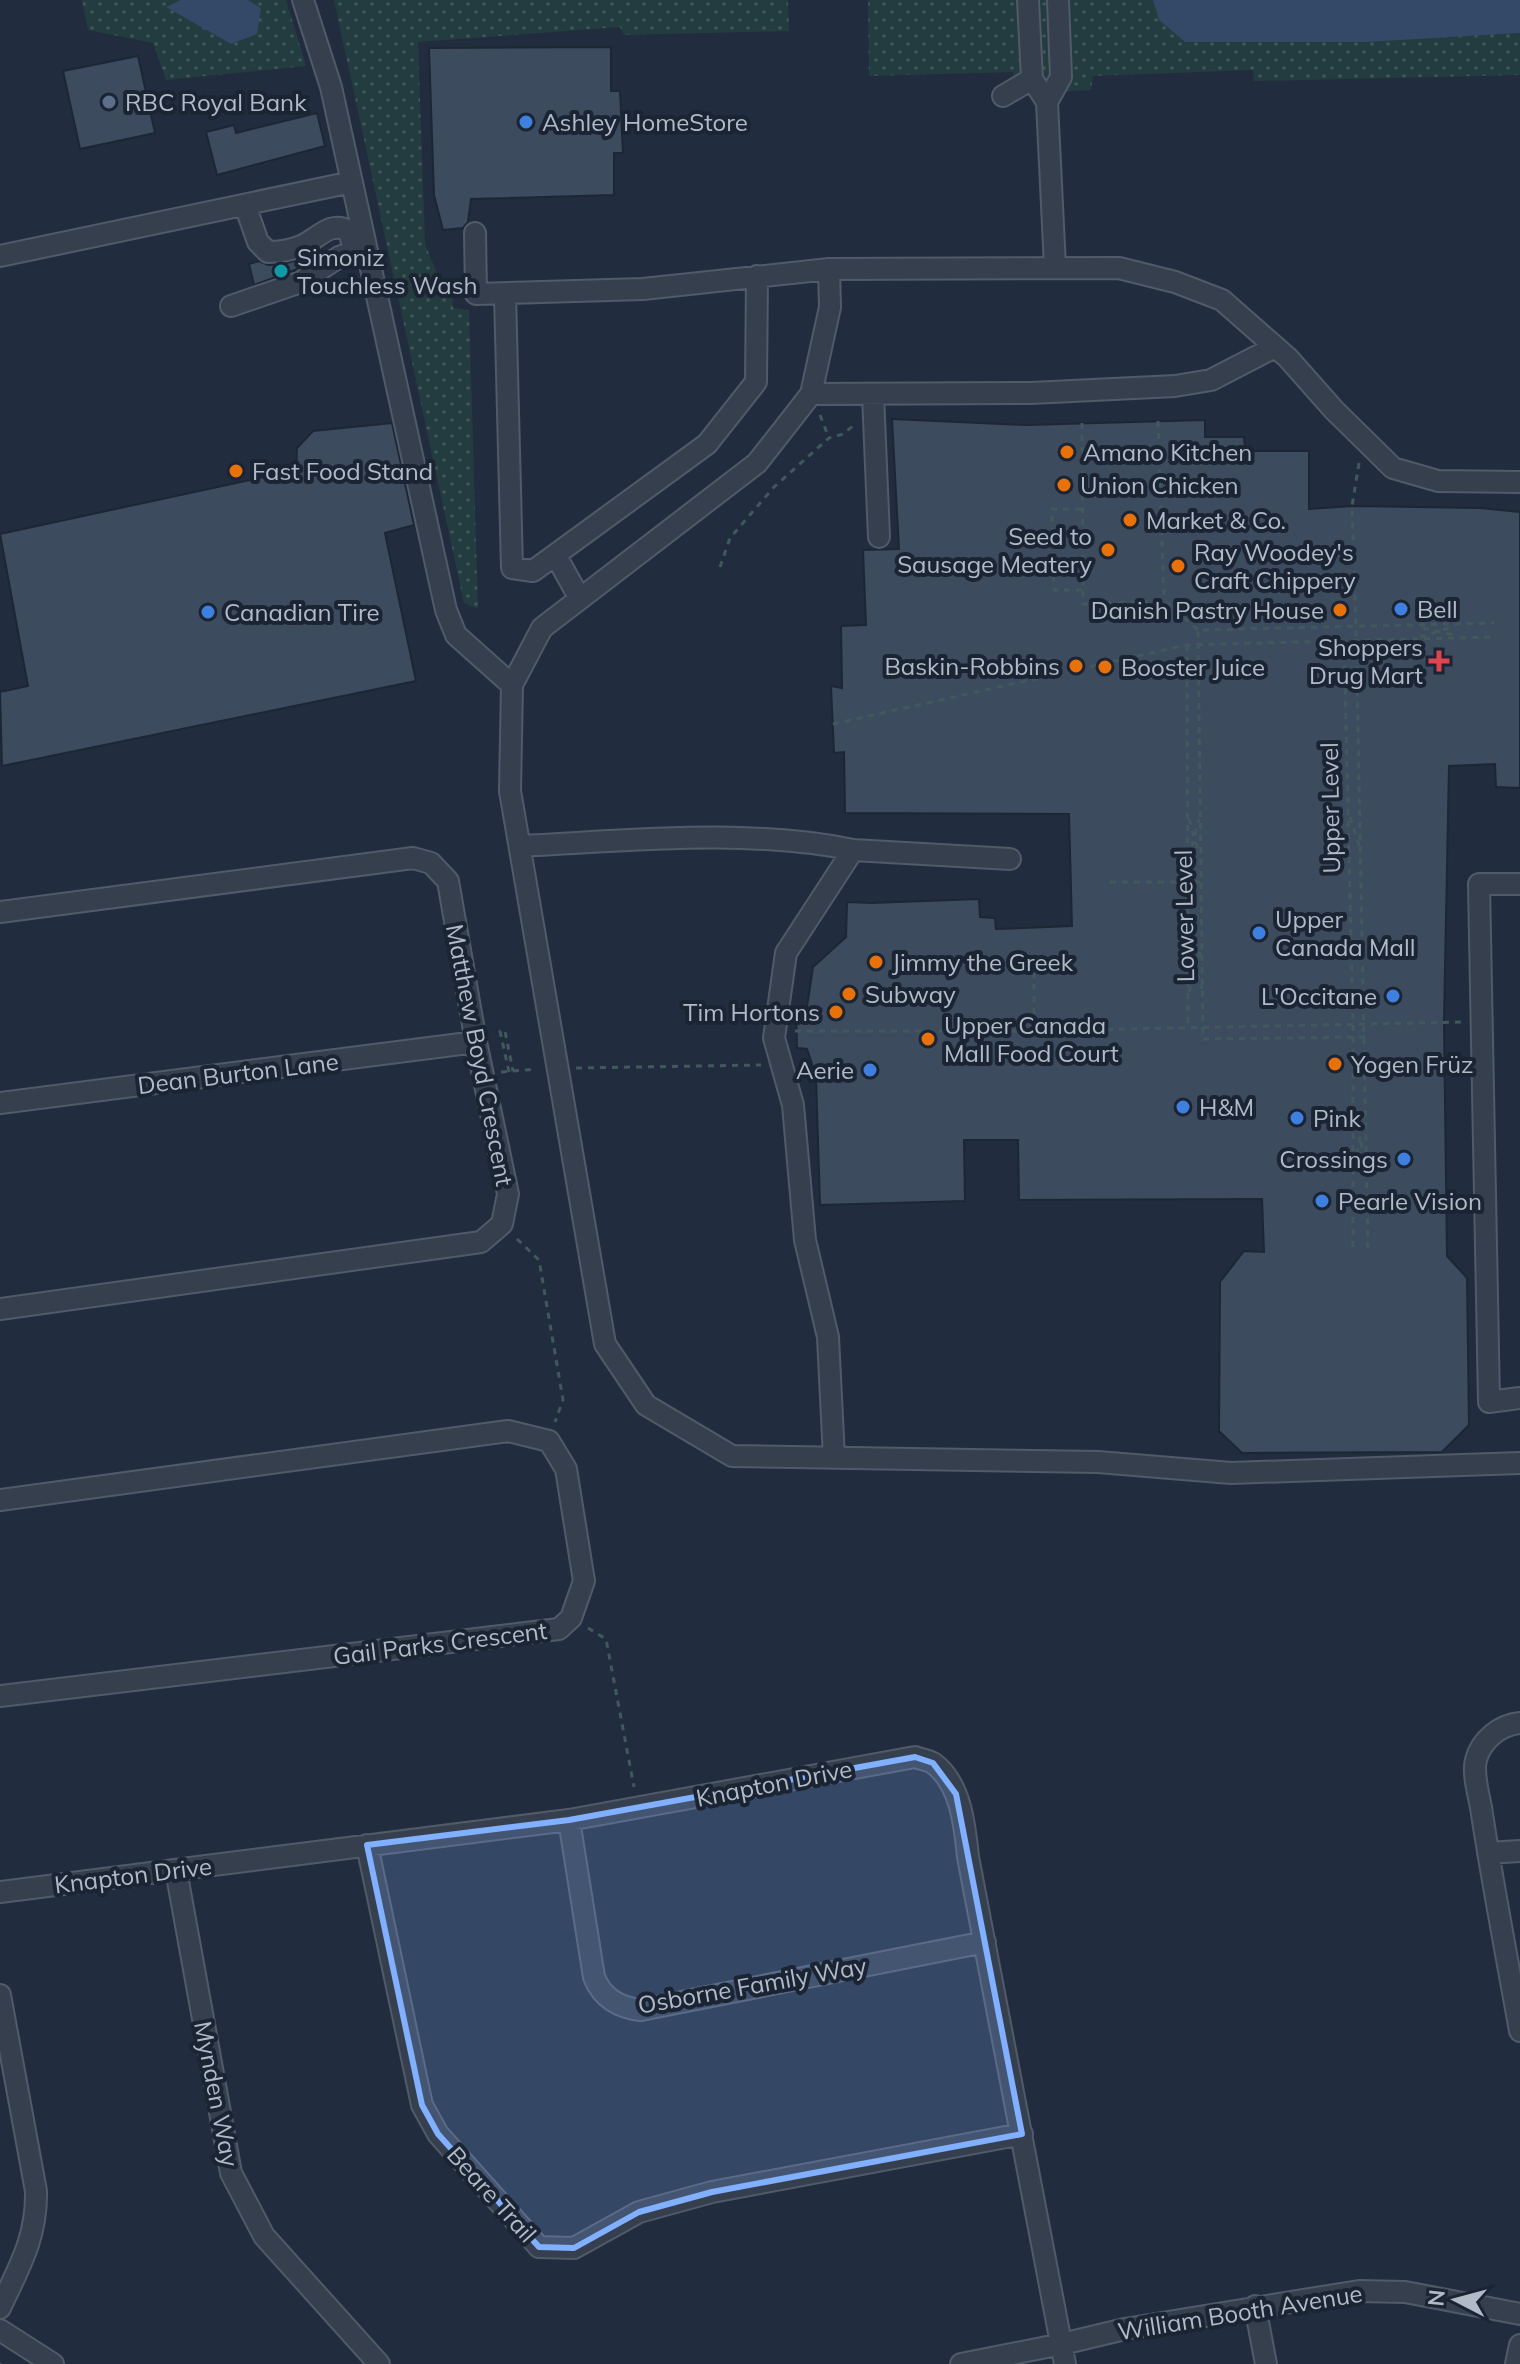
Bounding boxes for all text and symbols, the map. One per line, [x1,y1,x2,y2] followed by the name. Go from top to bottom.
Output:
[125,87,307,117] place label: RBC Royal Bank
[100,93,118,111] marker: RBC Royal Bank
[542,107,748,137] place label: Ashley HomeStore
[517,113,535,131] marker: Ashley HomeStore
[297,242,478,300] place label: Simoniz Touchless Wash
[272,262,290,280] marker: Simoniz Touchless Wash
[1083,437,1252,467] place label: Amano Kitchen
[1058,443,1076,461] marker: Amano Kitchen
[252,456,433,486] place label: Fast Food Stand
[227,462,245,480] marker: Fast Food Stand
[1080,470,1239,500] place label: Union Chicken
[1055,476,1073,494] marker: Union Chicken
[1146,505,1286,535] place label: Market & Co.
[1121,511,1139,529] marker: Market & Co.
[897,521,1092,579] place label: Seed to Sausage Meatery
[1194,537,1356,595] place label: Ray Woodey's Craft Chippery
[1099,541,1117,559] marker: Seed to Sausage Meatery
[1169,557,1187,575] marker: Ray Woodey's Craft Chippery
[1417,594,1458,624] place label: Bell
[1091,595,1324,625] place label: Danish Pastry House
[224,597,380,627] place label: Canadian Tire
[1392,600,1410,618] marker: Bell
[1331,601,1349,619] marker: Danish Pastry House
[199,603,217,621] marker: Canadian Tire
[1309,632,1423,690] place label: Shoppers Drug Mart
[884,651,1060,681] place label: Baskin-Robbins
[1121,652,1265,682] place label: Booster Juice
[1430,652,1448,670] marker: Shoppers Drug Mart
[1067,657,1085,675] marker: Baskin-Robbins
[1096,658,1114,676] marker: Booster Juice
[1314,742,1346,874] street label: Upper Level
[1168,850,1200,982] street label: Lower Level
[1275,904,1415,962] place label: Upper Canada Mall
[440,922,520,1188] street label: Matthew Boyd Crescent
[1250,924,1268,942] marker: Upper Canada Mall
[892,947,1074,977] place label: Jimmy the Greek
[867,953,885,971] marker: Jimmy the Greek
[865,979,956,1009] place label: Subway
[1261,981,1377,1011] place label: L'Occitane
[840,985,858,1003] marker: Subway
[1384,987,1402,1005] marker: L'Occitane
[683,997,820,1027] place label: Tim Hortons
[827,1003,845,1021] marker: Tim Hortons
[944,1010,1119,1068] place label: Upper Canada Mall Food Court
[919,1030,937,1048] marker: Upper Canada Mall Food Court
[136,1046,340,1100] street label: Dean Burton Lane
[1350,1049,1474,1079] place label: Yogen Früz
[796,1055,854,1085] place label: Aerie
[1326,1055,1344,1073] marker: Yogen Früz
[861,1061,879,1079] marker: Aerie
[1199,1092,1254,1122] place label: H&M
[1174,1098,1192,1116] marker: H&M
[1313,1103,1361,1133] place label: Pink
[1288,1109,1306,1127] marker: Pink
[1279,1144,1388,1174] place label: Crossings
[1395,1150,1413,1168] marker: Crossings
[1338,1186,1482,1216] place label: Pearle Vision
[1313,1192,1331,1210] marker: Pearle Vision
[331,1615,549,1671] street label: Gail Parks Crescent
[693,1753,855,1813] street label: Knapton Drive
[53,1850,213,1900] street label: Knapton Drive
[635,1950,869,2020] street label: Osborne Family Way
[188,2019,246,2170] street label: Mynden Way
[441,2140,543,2248] street label: Beare Trail
[1416,2260,1496,2340] north arrow
[1116,2278,1364,2346] street label: William Booth Avenue
[1421,2288,1451,2308] text: N

